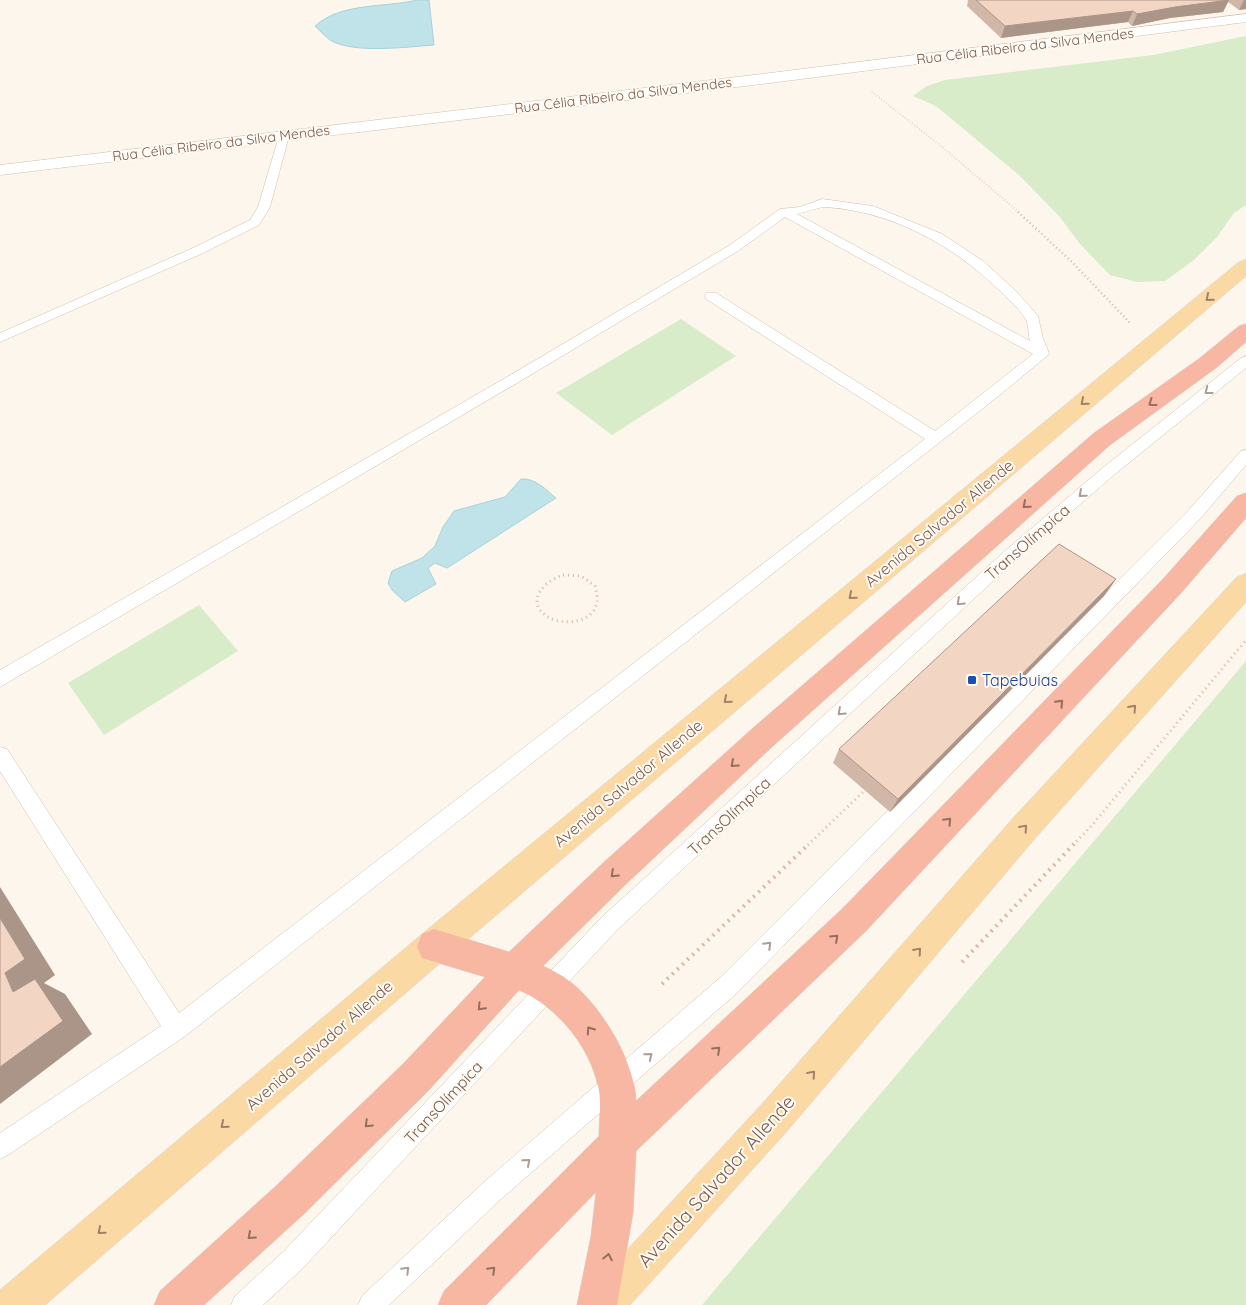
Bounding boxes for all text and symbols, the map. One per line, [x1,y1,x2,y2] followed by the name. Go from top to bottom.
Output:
[915,24,1135,68] street label: Rua Célia Ribeiro da Silva Mendes
[513,73,733,117] street label: Rua Célia Ribeiro da Silva Mendes
[111,121,331,165] street label: Rua Célia Ribeiro da Silva Mendes
[1205,292,1214,301] one-way arrow
[1205,386,1214,394] one-way arrow
[1081,396,1090,404] one-way arrow
[1148,397,1158,406] one-way arrow
[860,455,1018,591] street label: Avenida Salvador Allende
[1078,488,1087,497] one-way arrow
[980,500,1074,584] street label: TransOlímpica
[1022,500,1031,509] one-way arrow
[849,590,858,598] one-way arrow
[957,596,966,605] one-way arrow
[982,670,1058,690] place label: Tapebuias
[966,674,978,686] marker: Tapebuias
[724,694,733,703] one-way arrow
[1054,700,1063,709] one-way arrow
[1127,704,1136,713] one-way arrow
[837,706,846,715] one-way arrow
[549,715,707,851] street label: Avenida Salvador Allende
[730,758,739,767] one-way arrow
[683,773,775,859] street label: TransOlímpica
[942,818,951,827] one-way arrow
[1018,825,1027,834] one-way arrow
[611,868,620,877] one-way arrow
[830,935,839,944] one-way arrow
[762,942,771,951] one-way arrow
[912,948,921,957] one-way arrow
[241,976,397,1114] street label: Avenida Salvador Allende
[478,1001,487,1010] one-way arrow
[587,1027,596,1036] one-way arrow
[712,1047,721,1056] one-way arrow
[644,1052,653,1061] one-way arrow
[400,1056,486,1148] street label: TransOlímpica
[806,1071,815,1080] one-way arrow
[632,1090,800,1272] street label: Avenida Salvador Allende
[365,1118,374,1127] one-way arrow
[221,1120,230,1129] one-way arrow
[521,1159,530,1168] one-way arrow
[97,1225,106,1234] one-way arrow
[247,1230,256,1239] one-way arrow
[602,1253,613,1262] one-way arrow
[400,1267,409,1276] one-way arrow
[486,1267,495,1276] one-way arrow

